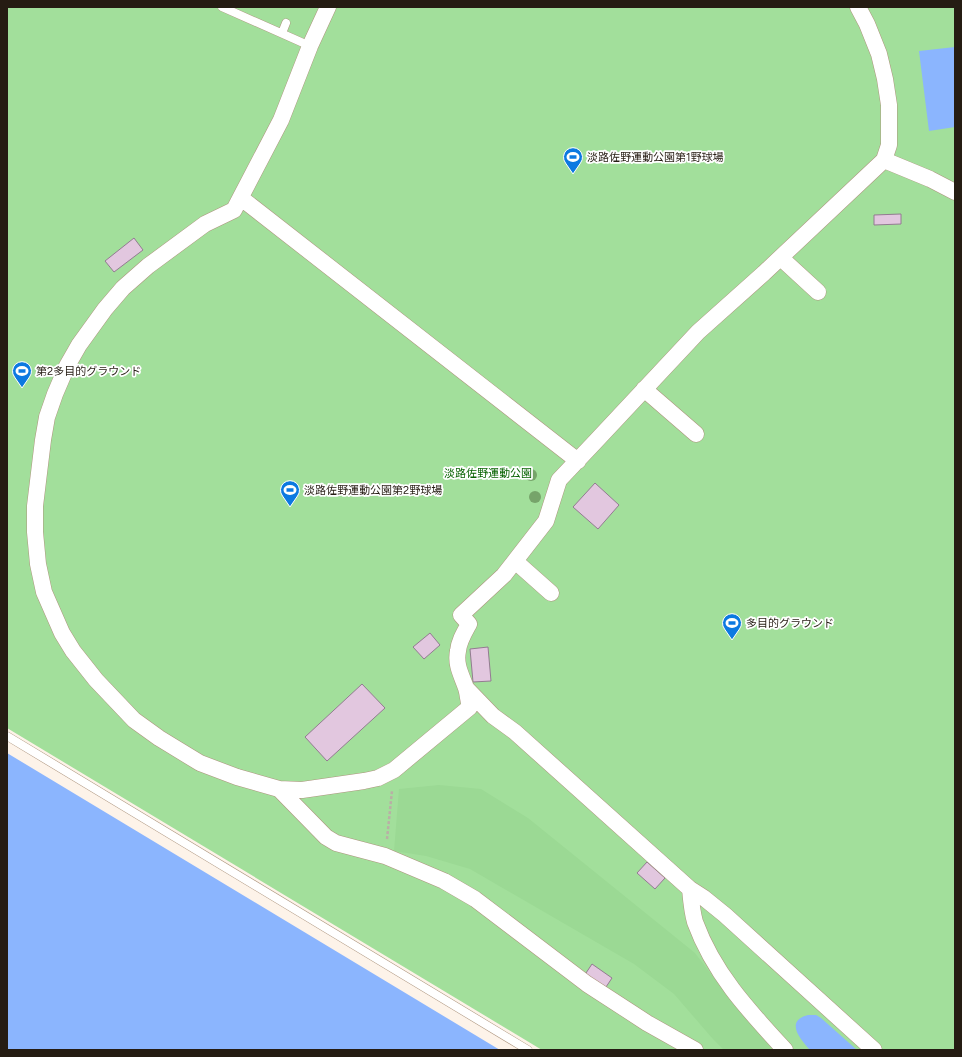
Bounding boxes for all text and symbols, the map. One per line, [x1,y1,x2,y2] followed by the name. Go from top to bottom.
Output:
[562,146,584,174] sports icon: 淡路佐野運動公園第1野球場
[587,151,724,164] place label: 淡路佐野運動公園第1野球場
[11,360,33,388] sports icon: 第2多目的グラウンド
[36,365,141,378] place label: 第2多目的グラウンド
[444,467,532,480] park label: 淡路佐野運動公園
[279,479,301,507] sports icon: 淡路佐野運動公園第2野球場
[304,484,442,497] place label: 淡路佐野運動公園第2野球場
[721,612,743,640] sports icon: 多目的グラウンド
[746,617,834,630] place label: 多目的グラウンド

